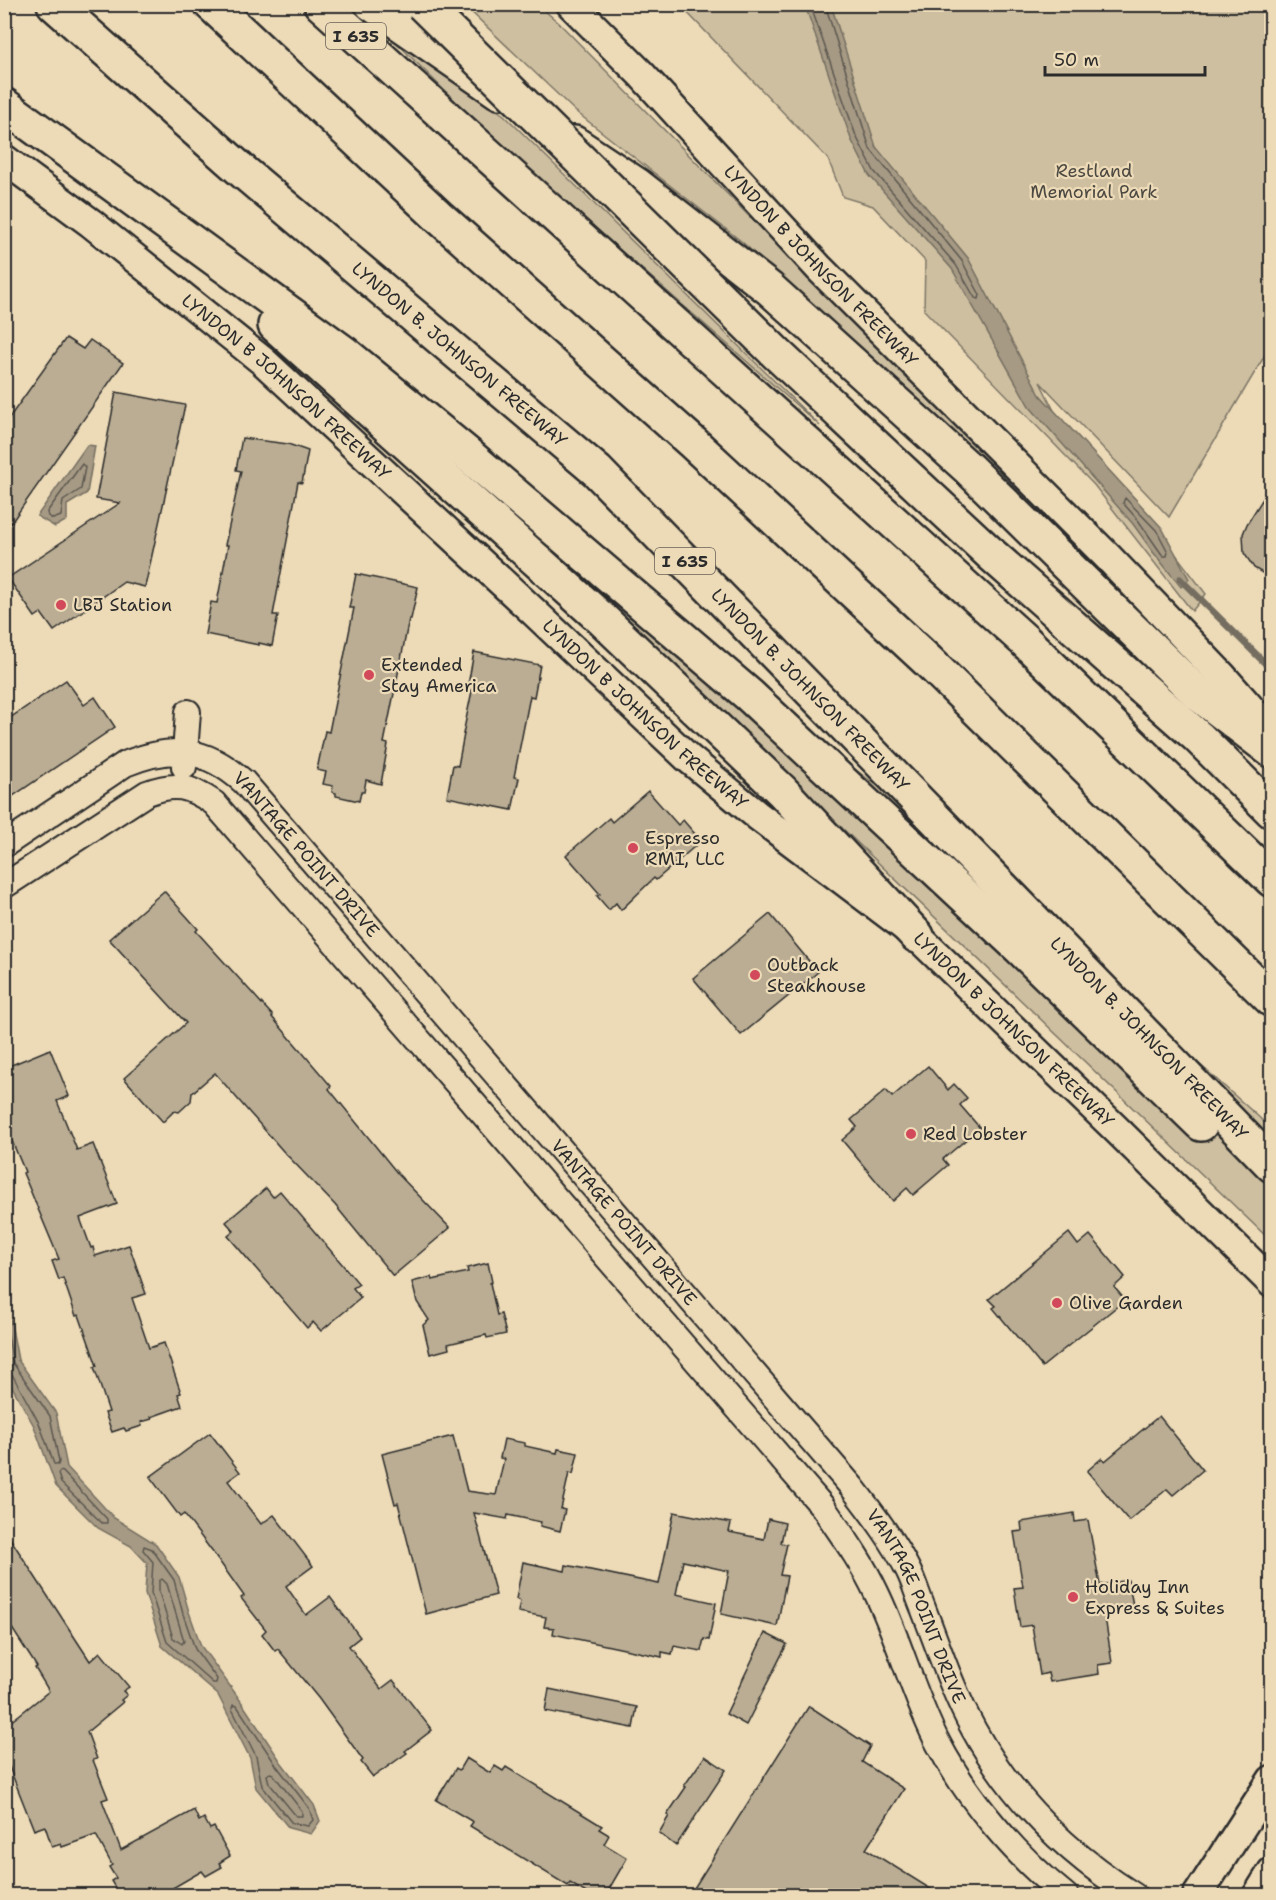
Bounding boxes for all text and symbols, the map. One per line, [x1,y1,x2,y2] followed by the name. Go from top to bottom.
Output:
[326,23,386,49] road number: I 635
[1045,39,1206,77] scale bar
[1054,48,1099,72] text: 50 m
[1030,159,1158,204] park label: Restland Memorial Park
[718,160,923,372] street label: LYNDON B JOHNSON FREEWAY
[347,257,572,453] street label: LYNDON B. JOHNSON FREEWAY
[177,288,396,485] street label: LYNDON B JOHNSON FREEWAY
[655,548,715,574] road number: I 635
[706,583,915,797] street label: LYNDON B. JOHNSON FREEWAY
[73,593,172,617] place label: LBJ Station
[54,598,68,612] marker: LBJ Station
[537,614,753,815] street label: LYNDON B JOHNSON FREEWAY
[381,653,497,698] place label: Extended Stay America
[362,668,376,682] marker: Extended Stay America
[228,766,385,943] street label: VANTAGE POINT DRIVE
[645,826,725,871] place label: Espresso RMI, LLC
[626,841,640,855] marker: Espresso RMI, LLC
[908,927,1120,1133] street label: LYNDON B JOHNSON FREEWAY
[1045,932,1254,1146] street label: LYNDON B. JOHNSON FREEWAY
[767,953,866,998] place label: Outback Steakhouse
[748,968,762,982] marker: Outback Steakhouse
[923,1122,1027,1146] place label: Red Lobster
[904,1127,918,1141] marker: Red Lobster
[545,1134,702,1311] street label: VANTAGE POINT DRIVE
[1069,1291,1183,1315] place label: Olive Garden
[1050,1296,1064,1310] marker: Olive Garden
[861,1504,971,1707] street label: VANTAGE POINT DRIVE
[1085,1575,1225,1620] place label: Holiday Inn Express & Suites
[1066,1590,1080,1604] marker: Holiday Inn Express & Suites

